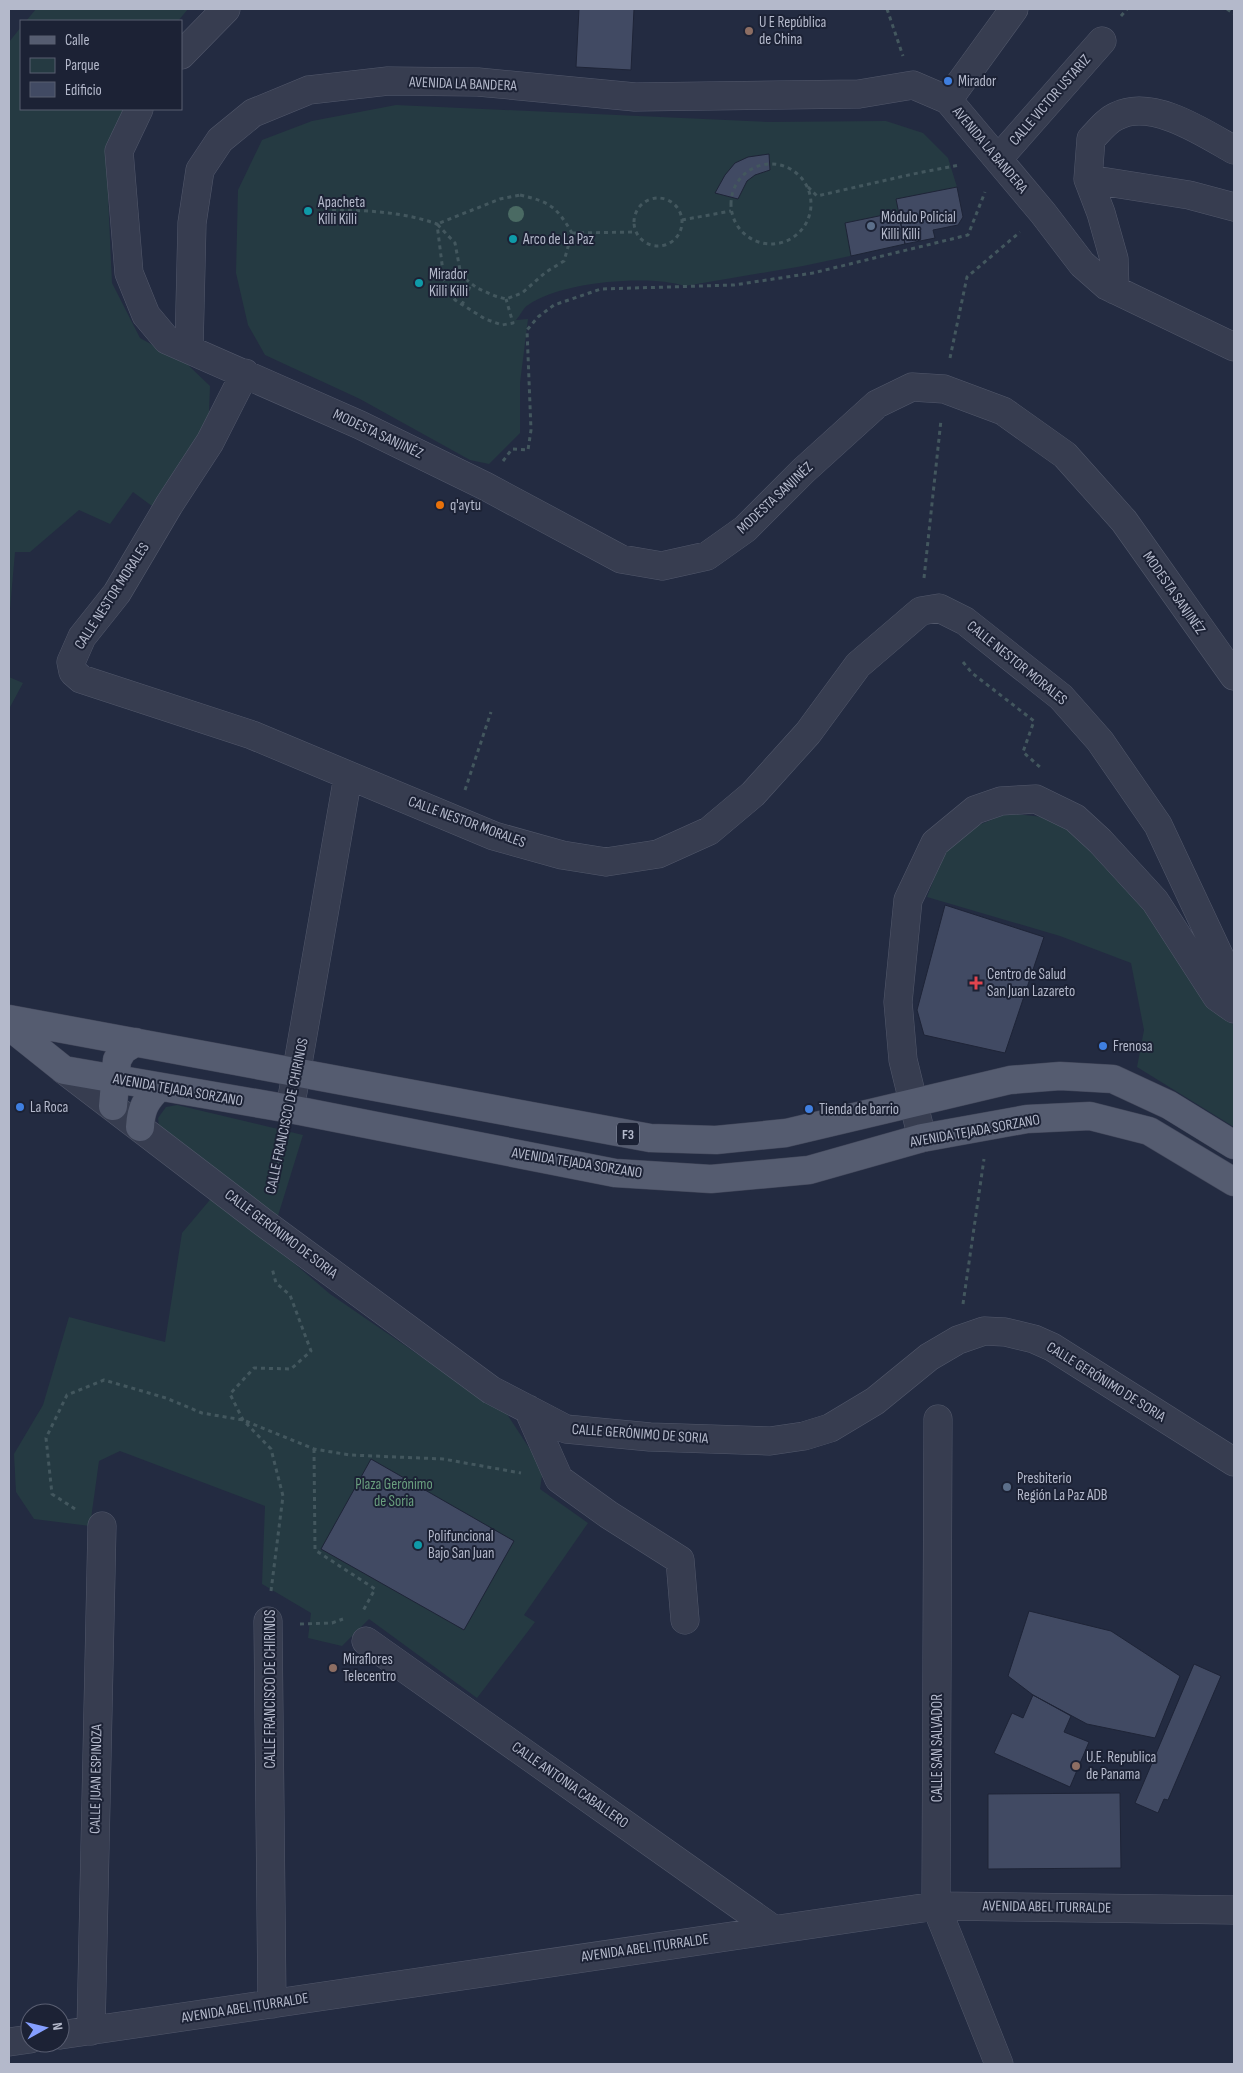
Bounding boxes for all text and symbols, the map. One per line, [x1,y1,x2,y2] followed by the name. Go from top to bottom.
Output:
[759,13,827,49] place label: U E República de China
[20,20,182,110] legend
[743,25,755,37] marker: U E República de China
[65,31,89,50] text: Calle
[1005,50,1095,150] street label: CALLE VICTOR USTARIZ
[65,56,100,75] text: Parque
[958,72,997,91] place label: Mirador
[408,73,518,95] street label: AVENIDA LA BANDERA
[942,75,954,87] marker: Mirador
[65,81,102,100] text: Edificio
[947,102,1032,198] street label: AVENIDA LA BANDERA
[317,193,366,229] place label: Apacheta Killi Killi
[302,205,314,217] marker: Apacheta Killi Killi
[881,208,956,244] place label: Módulo Policial Killi Killi
[865,220,877,232] marker: Módulo Policial Killi Killi
[522,230,595,249] place label: Arco de La Paz
[507,233,519,245] marker: Arco de La Paz
[429,265,468,301] place label: Mirador Killi Killi
[413,277,425,289] marker: Mirador Killi Killi
[330,405,426,463] street label: MODESTA SANJINÉZ
[733,458,817,538] street label: MODESTA SANJINÉZ
[450,496,481,515] place label: q'aytu
[434,499,446,511] marker: q'aytu
[70,539,154,653] street label: CALLE NESTOR MORALES
[1138,548,1210,638] street label: MODESTA SANJINÉZ
[963,617,1071,709] street label: CALLE NESTOR MORALES
[406,792,528,852] street label: CALLE NESTOR MORALES
[987,965,1075,1001] place label: Centro de Salud San Juan Lazareto
[969,976,983,990] marker: Centro de Salud San Juan Lazareto
[261,1036,313,1196] street label: CALLE FRANCISCO DE CHIRINOS
[1113,1037,1153,1056] place label: Frenosa
[1097,1040,1109,1052] marker: Frenosa
[111,1069,244,1111] street label: AVENIDA TEJADA SORZANO
[30,1098,68,1117] place label: La Roca
[819,1100,899,1119] place label: Tienda de barrio
[14,1101,26,1113] marker: La Roca
[803,1103,815,1115] marker: Tienda de barrio
[908,1110,1041,1152] street label: AVENIDA TEJADA SORZANO
[617,1122,639,1146] road number: F3
[510,1143,644,1183] street label: AVENIDA TEJADA SORZANO
[221,1185,342,1283] street label: CALLE GERÓNIMO DE SORIA
[1043,1338,1170,1427] street label: CALLE GERÓNIMO DE SORIA
[571,1420,709,1448] street label: CALLE GERÓNIMO DE SORIA
[1017,1469,1108,1505] place label: Presbiterio Región La Paz ADB
[355,1475,433,1511] park label: Plaza Gerónimo de Soria
[1001,1481,1013,1493] marker: Presbiterio Región La Paz ADB
[428,1527,494,1563] place label: Polifuncional Bajo San Juan
[412,1539,424,1551] marker: Polifuncional Bajo San Juan
[261,1609,280,1769] street label: CALLE FRANCISCO DE CHIRINOS
[343,1650,396,1686] place label: Miraflores Telecentro
[327,1662,339,1674] marker: Miraflores Telecentro
[928,1694,947,1802] street label: CALLE SAN SALVADOR
[86,1723,106,1834] street label: CALLE JUAN ESPINOZA
[508,1738,632,1832] street label: CALLE ANTONIA CABALLERO
[1086,1748,1156,1784] place label: U.E. Republica de Panama
[1070,1760,1082,1772] marker: U.E. Republica de Panama
[982,1896,1111,1918] street label: AVENIDA ABEL ITURRALDE
[579,1930,710,1966] street label: AVENIDA ABEL ITURRALDE
[179,1989,310,2028] street label: AVENIDA ABEL ITURRALDE
[20,2003,70,2053] north arrow
[48,2021,66,2031] text: N

